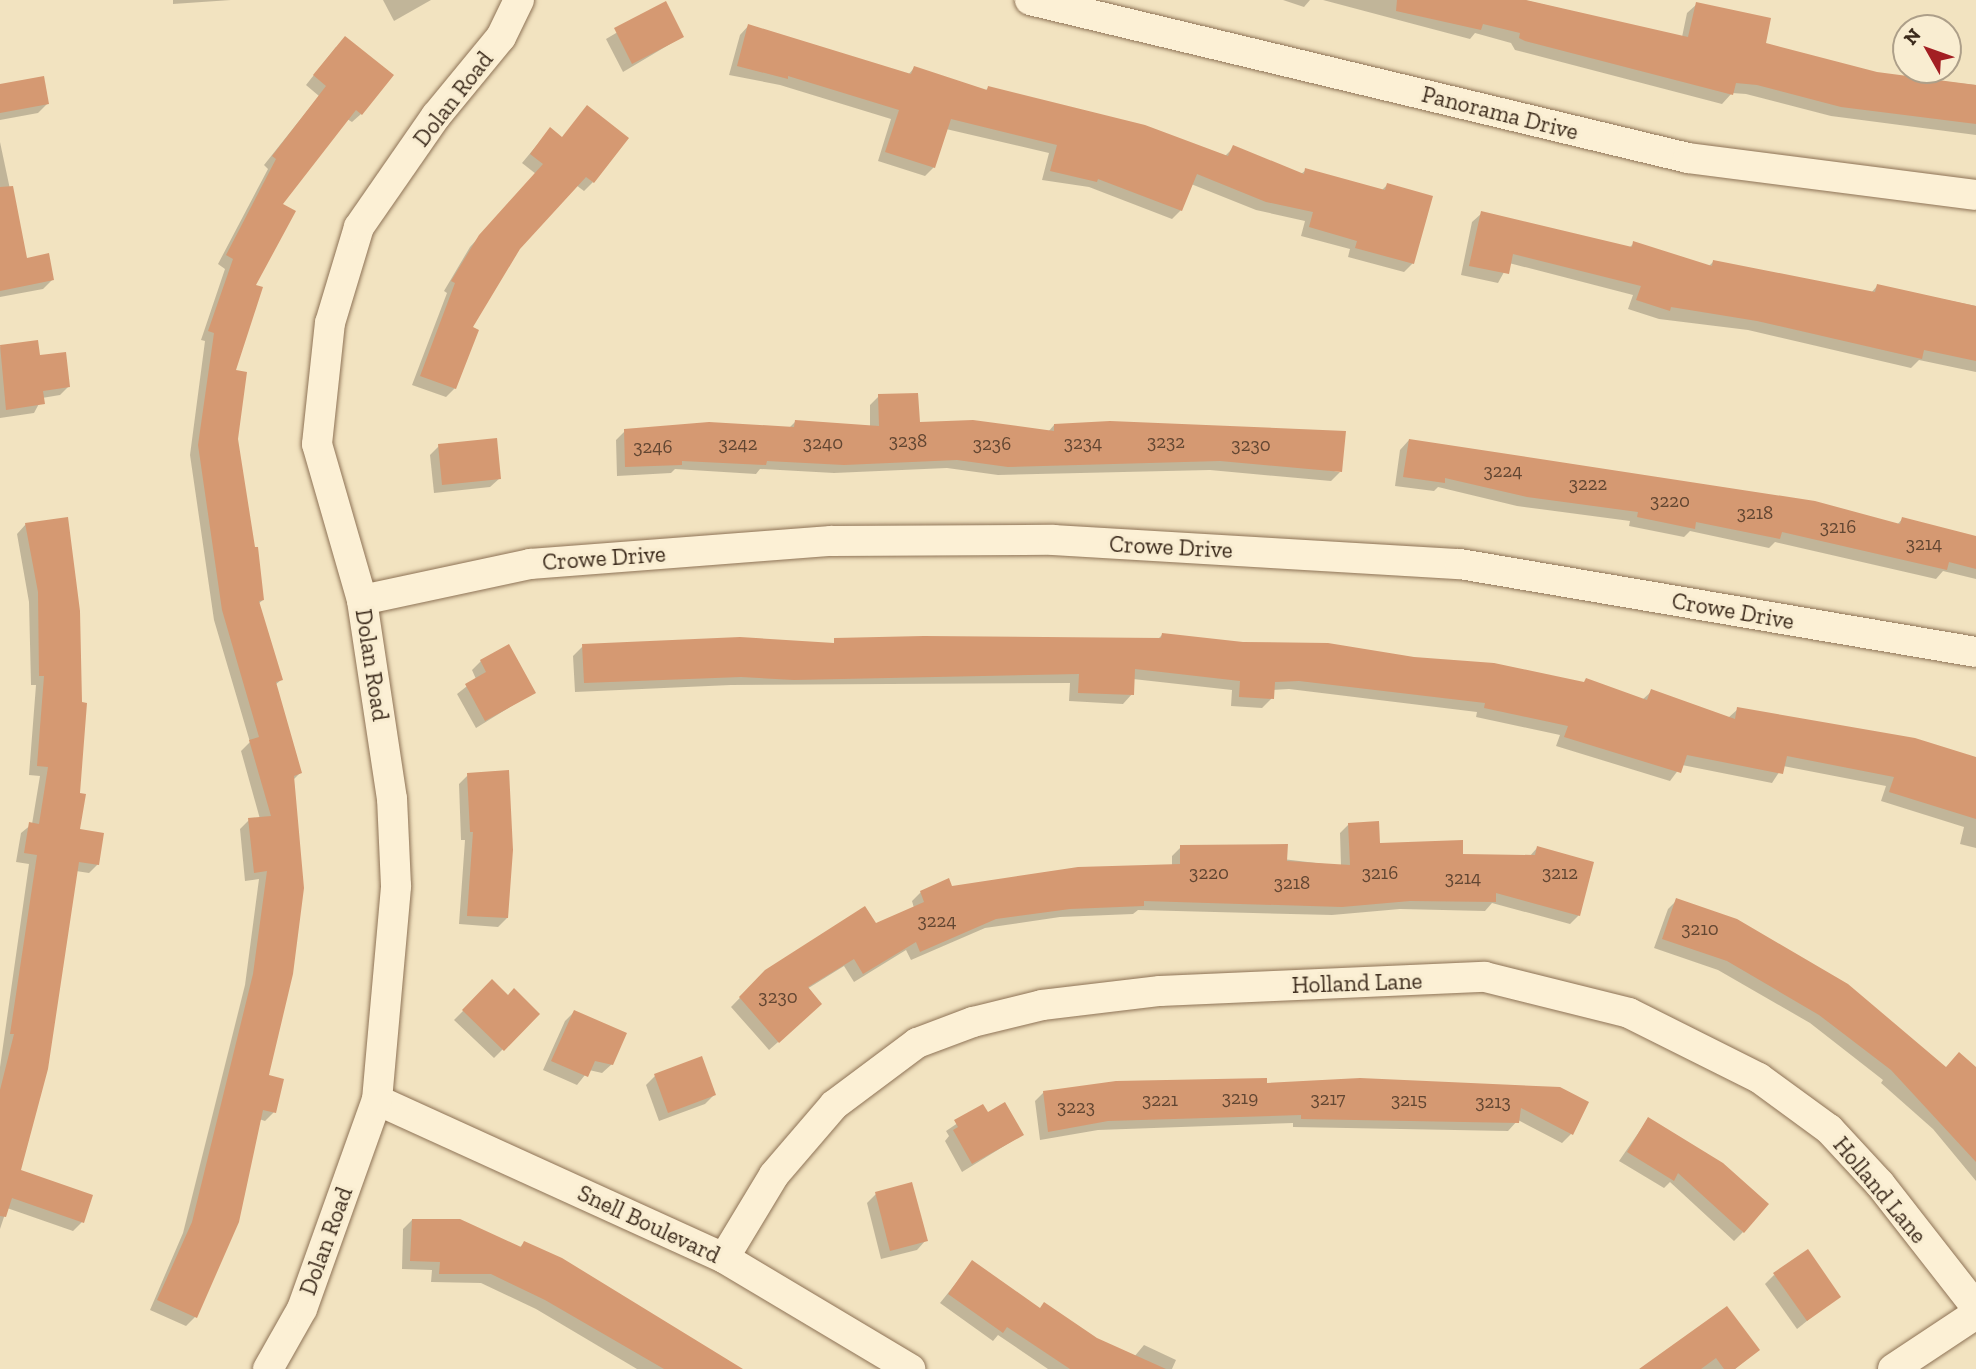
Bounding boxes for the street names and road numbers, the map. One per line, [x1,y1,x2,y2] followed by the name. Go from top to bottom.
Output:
[407,46,499,152] street label: Dolan Road
[1419,80,1581,146] street label: Panorama Drive
[1109,530,1233,564] street label: Crowe Drive
[541,540,667,576] street label: Crowe Drive
[1670,587,1796,635] street label: Crowe Drive
[350,607,394,723] street label: Dolan Road
[1291,967,1423,999] street label: Holland Lane
[1827,1131,1933,1249] street label: Holland Lane
[573,1179,725,1269] street label: Snell Boulevard
[294,1183,358,1299] street label: Dolan Road

